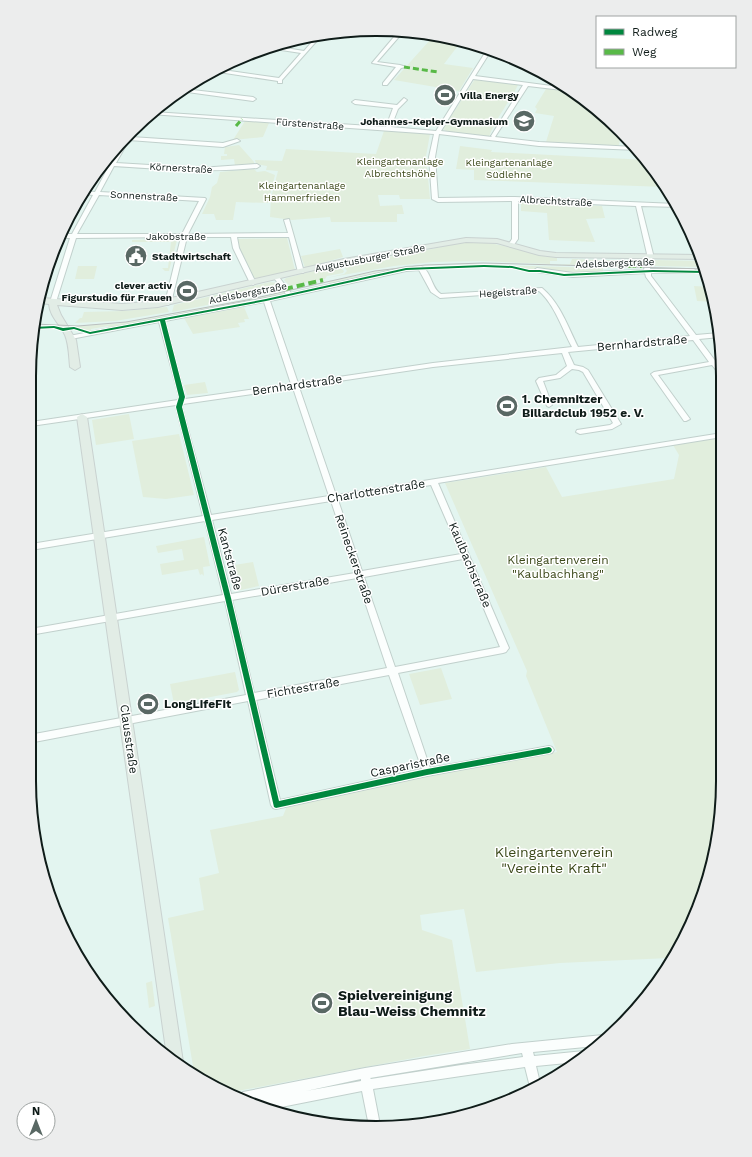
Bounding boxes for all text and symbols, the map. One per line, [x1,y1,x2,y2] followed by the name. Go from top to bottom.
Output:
[596,16,736,68] legend
[632,25,678,39] text: Radweg
[632,45,657,59] text: Weg
[432,82,458,108] sports icon: Villa Energy
[460,90,519,101] place label: Villa Energy
[511,108,537,134] school or university icon: Johannes-Kepler-Gymnasium
[276,116,345,132] street label: Fürstenstraße
[360,116,508,127] place label: Johannes-Kepler-Gymnasium
[357,156,444,179] park label: Kleingartenanlage Albrechtshöhe
[466,157,553,180] park label: Kleingartenanlage Südlehne
[149,161,213,175] street label: Körnerstraße
[259,180,346,203] park label: Kleingartenanlage Hammerfrieden
[110,189,178,203] street label: Sonnenstraße
[519,194,593,208] street label: Albrechtstraße
[146,231,206,242] street label: Jakobstraße
[314,242,426,274] street label: Augustusburger Straße
[123,243,149,269] public building icon: Stadtwirtschaft
[152,251,231,262] place label: Stadtwirtschaft
[575,256,655,270] street label: Adelsbergstraße
[174,278,200,304] sports icon: clever activ Figurstudio für Frauen
[62,280,172,303] place label: clever activ Figurstudio für Frauen
[208,280,288,306] street label: Adelsbergstraße
[479,284,538,300] street label: Hegelstraße
[596,332,688,354] street label: Bernhardstraße
[251,372,343,398] street label: Bernhardstraße
[522,392,644,420] place label: 1. Chemnitzer Billardclub 1952 e. V.
[494,393,520,419] sports icon: 1. Chemnitzer Billardclub 1952 e. V.
[326,476,426,506] street label: Charlottenstraße
[332,512,376,606] street label: Reineckerstraße
[446,520,494,610] street label: Kaulbachstraße
[215,526,245,592] street label: Kantstraße
[507,553,609,581] park label: Kleingartenverein "Kaulbachhang"
[260,573,331,599] street label: Dürerstraße
[265,675,341,701] street label: Fichtestraße
[135,691,161,717] sports icon: LongLifeFit
[164,697,232,711] place label: LongLifeFit
[117,704,141,775] street label: Clausstraße
[369,750,451,780] street label: Casparistraße
[495,844,613,876] park label: Kleingartenverein "Vereinte Kraft"
[338,987,486,1019] place label: Spielvereinigung Blau-Weiss Chemnitz
[309,990,335,1016] sports icon: Spielvereinigung Blau-Weiss Chemnitz
[16,1101,56,1141] north arrow
[32,1105,40,1118] text: N

